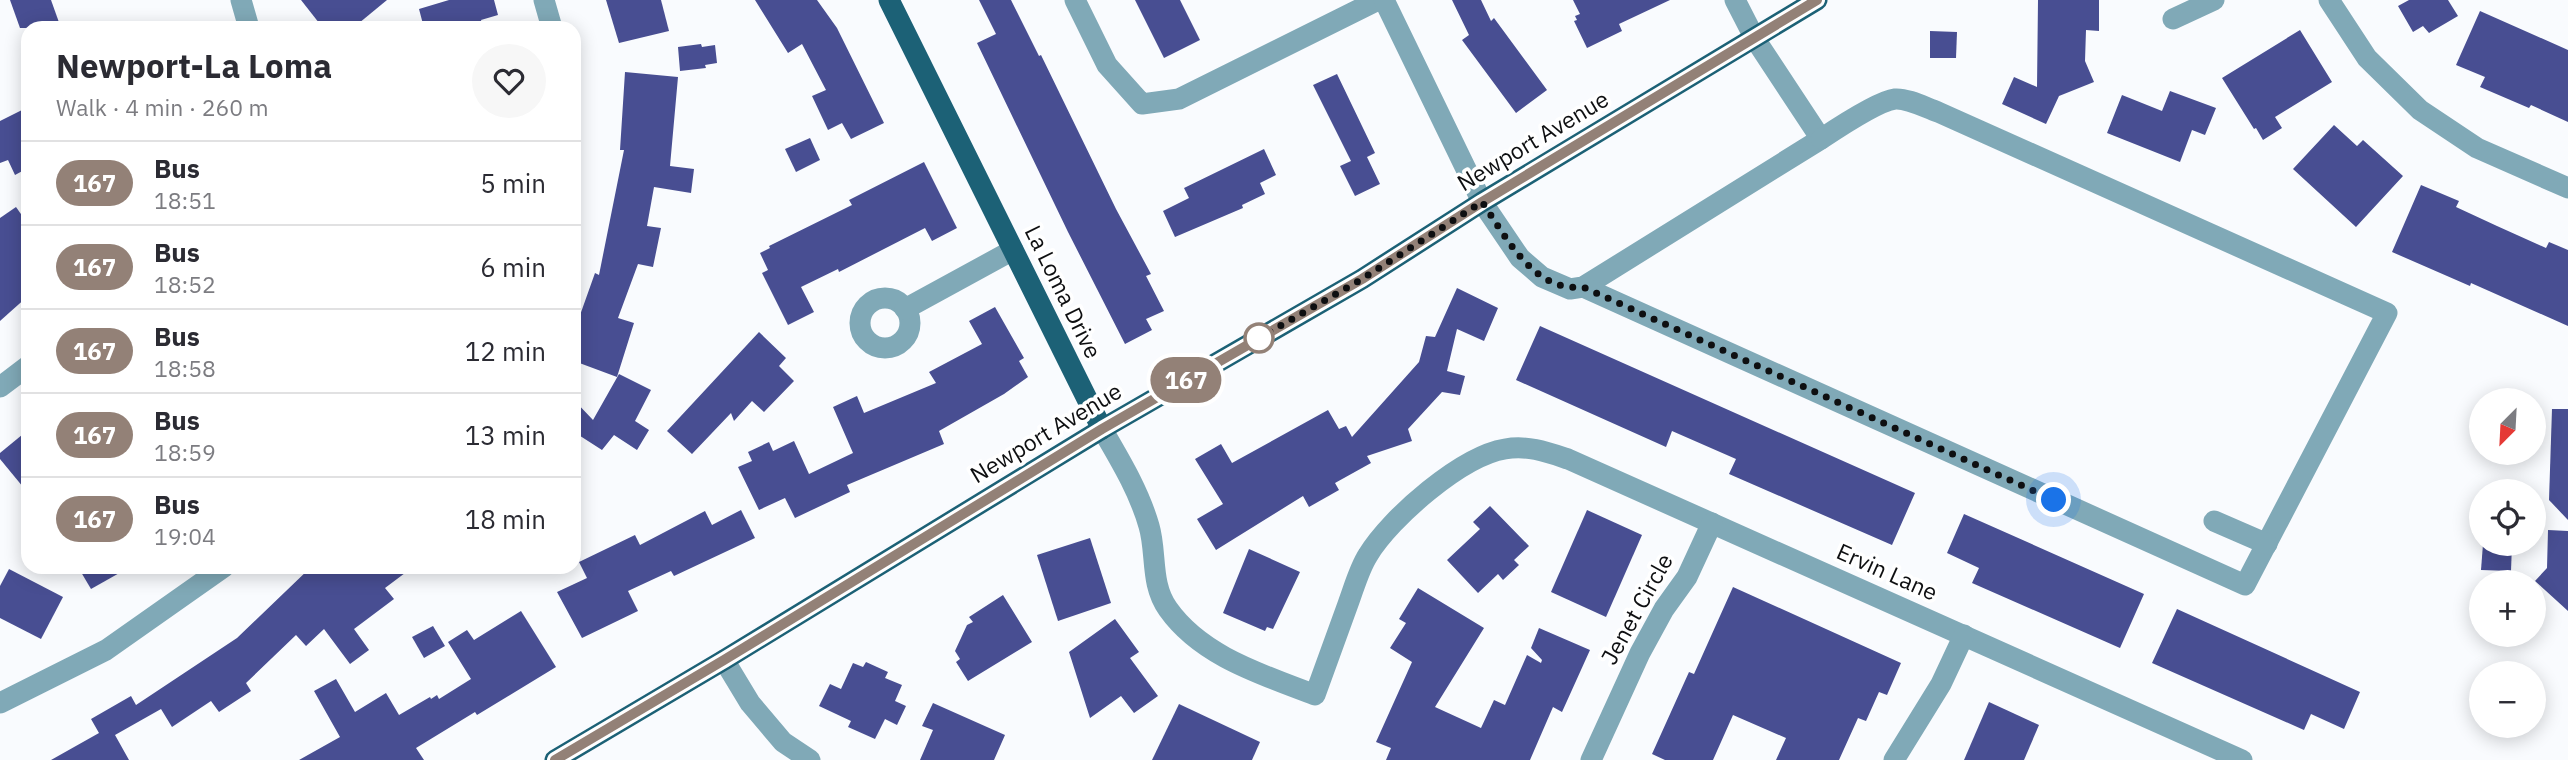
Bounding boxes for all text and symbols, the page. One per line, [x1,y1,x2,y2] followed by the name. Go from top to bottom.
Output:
[56,44,332,87] text: Newport-La Loma
[472,44,546,118] button: heart
[1451,83,1614,197] street label: Newport Avenue
[56,92,269,122] text: Walk · 4 min · 260 m
[154,151,200,185] text: Bus
[480,166,546,200] text: 5 min
[73,167,116,199] text: 167
[154,185,216,215] text: 18:51
[1019,220,1109,363] street label: La Loma Drive
[154,235,200,269] text: Bus
[480,250,546,284] text: 6 min
[73,251,116,283] text: 167
[154,269,216,299] text: 18:52
[154,319,200,353] text: Bus
[1244,323,1274,353] unlabelled marker
[465,334,546,368] text: 12 min
[73,335,116,367] text: 167
[154,353,216,383] text: 18:58
[1146,357,1226,403] line badge: 167
[1164,364,1208,396] text: 167
[964,375,1127,489] street label: Newport Avenue
[2469,388,2546,466] north arrow
[2469,388,2546,738] map controls
[154,403,200,437] text: Bus
[465,418,546,452] text: 13 min
[73,419,116,451] text: 167
[154,437,216,467] text: 18:59
[2469,479,2546,556] button: locate
[2036,482,2071,517] your location
[154,487,200,521] text: Bus
[465,502,546,536] text: 18 min
[73,503,116,535] text: 167
[154,521,216,551] text: 19:04
[1832,536,1942,607] street label: Ervin Lane
[1593,548,1679,669] street label: Jenet Circle
[2469,570,2546,647] button: +
[2469,661,2546,738] button: −

